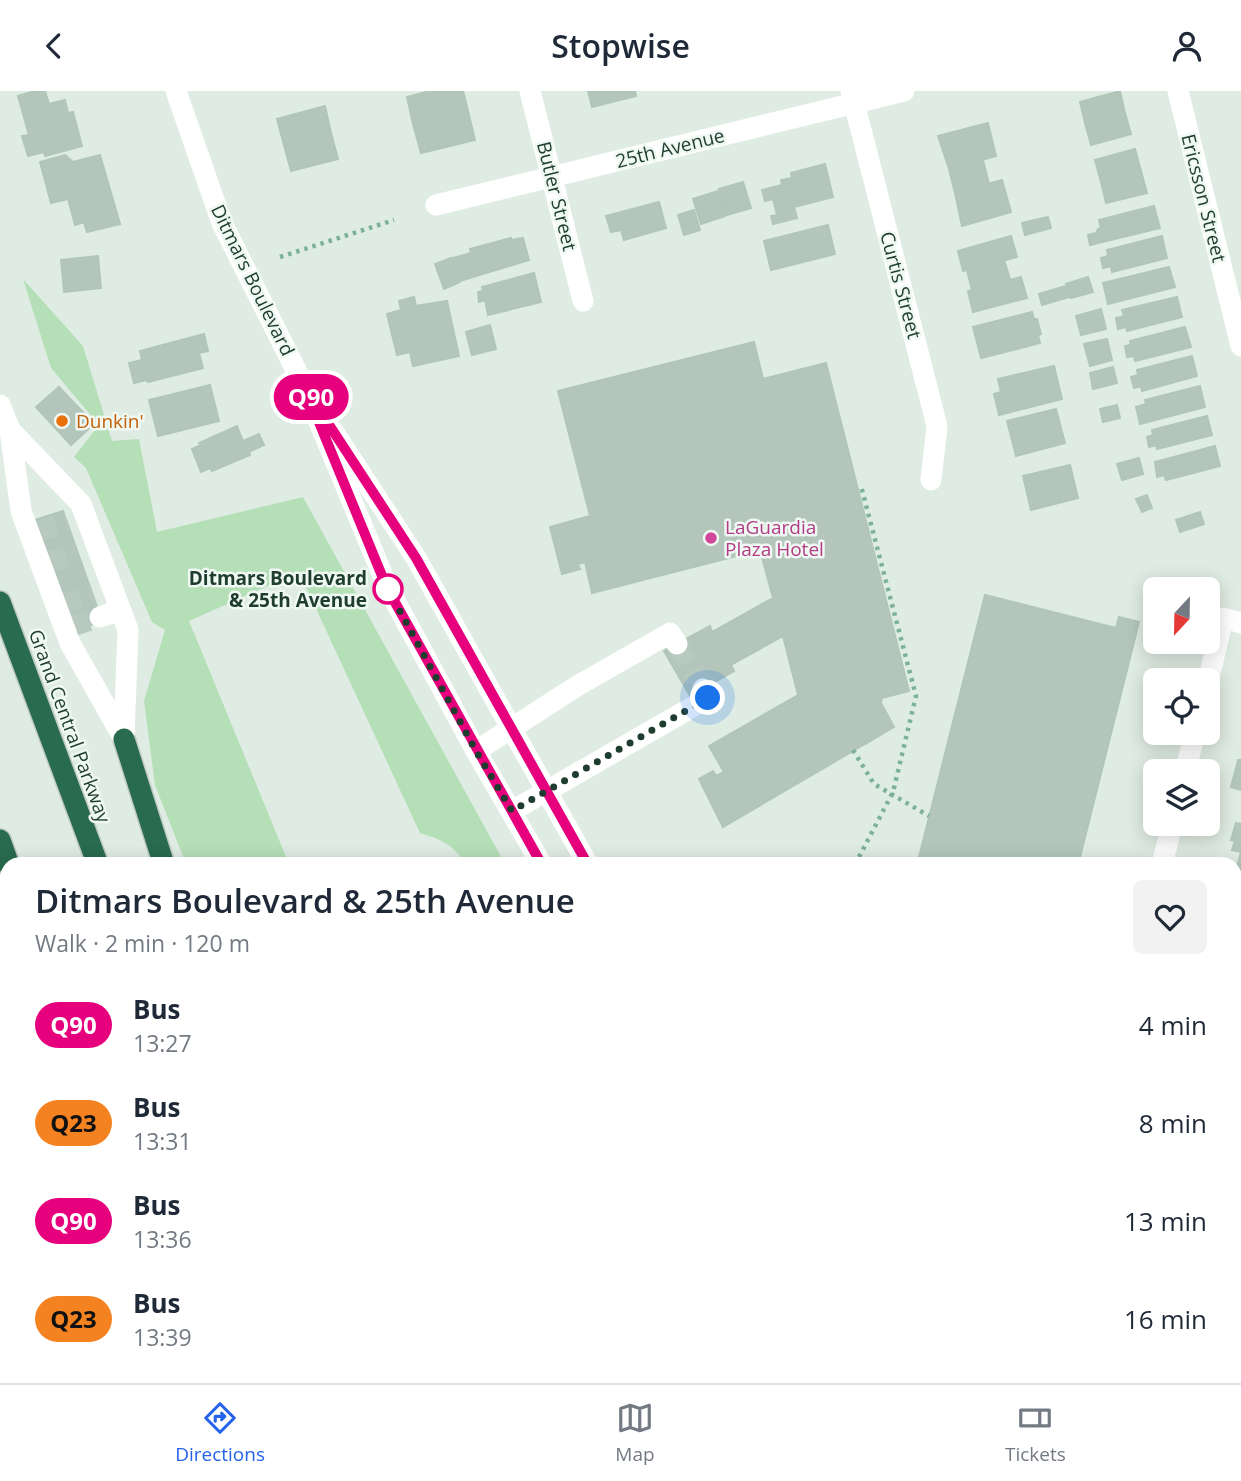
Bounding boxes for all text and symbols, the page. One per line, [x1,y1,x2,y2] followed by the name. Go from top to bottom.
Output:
[551,24,690,67] text: Stopwise
[35,27,73,65] icon: back
[1168,27,1206,65] icon: person
[613,122,727,174] street label: 25th Avenue
[1175,131,1233,265] street label: Ericsson Street
[531,139,583,254] street label: Butler Street
[205,200,301,360] street label: Ditmars Boulevard
[874,229,928,342] street label: Curtis Street
[271,374,351,420] line badge: Q90
[288,380,334,413] text: Q90
[76,408,144,434] place label: Dunkin'
[54,413,70,429] marker: Dunkin'
[725,514,824,562] place label: LaGuardia Plaza Hotel
[703,530,719,546] marker: LaGuardia Plaza Hotel
[189,565,367,613] place label: Ditmars Boulevard & 25th Avenue
[373,574,403,604] marker: Ditmars Boulevard & 25th Avenue
[1143,577,1220,655] north arrow
[1143,577,1220,836] map controls
[23,626,117,827] street label: Grand Central Parkway
[1143,668,1220,745] button: locate
[690,680,725,715] your location
[1143,759,1220,836] button: layers
[35,878,575,923] text: Ditmars Boulevard & 25th Avenue
[1133,880,1207,954] button: heart
[35,927,250,959] text: Walk · 2 min · 120 m
[133,991,180,1027] text: Bus
[1139,1007,1207,1043] text: 4 min
[50,1008,97,1041] text: Q90
[133,1027,192,1059] text: 13:27
[133,1089,180,1125] text: Bus
[1139,1105,1207,1141] text: 8 min
[50,1106,97,1139] text: Q23
[133,1125,192,1157] text: 13:31
[133,1187,180,1223] text: Bus
[1124,1203,1207,1239] text: 13 min
[50,1204,97,1237] text: Q90
[133,1223,192,1255] text: 13:36
[133,1285,180,1321] text: Bus
[1124,1301,1207,1337] text: 16 min
[50,1302,97,1335] text: Q23
[133,1321,192,1353] text: 13:39
[175,1399,265,1467] tab: Directions
[615,1399,655,1467] tab: Map
[1005,1399,1066,1467] tab: Tickets

